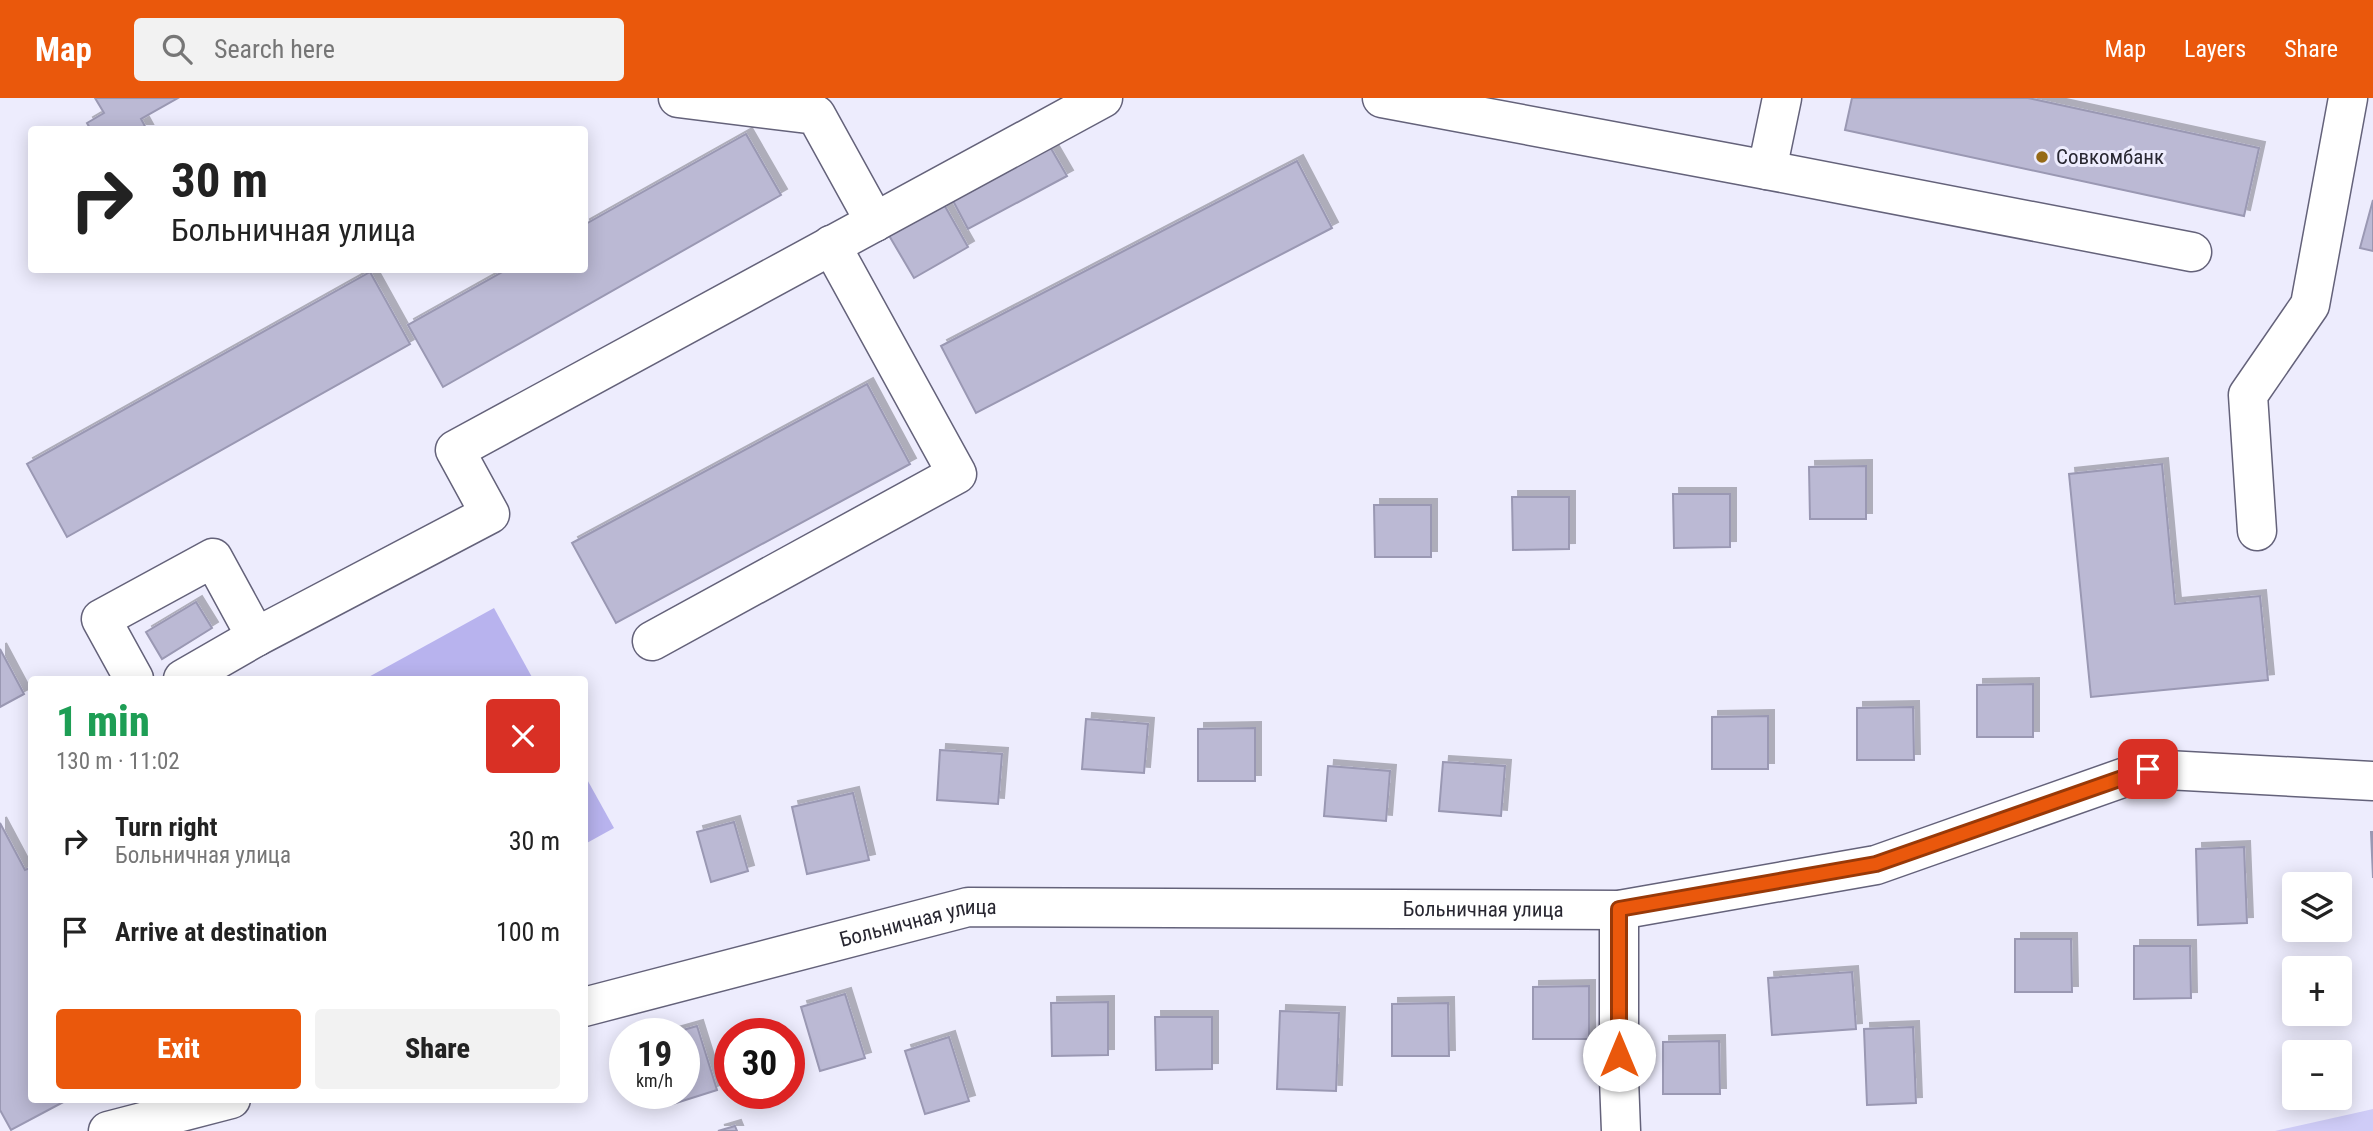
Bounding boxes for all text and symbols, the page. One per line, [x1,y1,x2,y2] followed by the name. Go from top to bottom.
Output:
[134,18,624,81] search box
[35,30,92,69] text: Map
[158,30,196,68] icon: search
[214,34,335,64] text: Search here
[2105,35,2146,63] text: Map
[2184,35,2246,63] text: Layers
[2284,35,2338,63] text: Share
[2056,145,2164,169] place label: Совкомбанк
[2034,149,2050,165] marker: Совкомбанк
[171,152,268,209] text: 30 m
[56,154,147,245] icon: right
[171,211,416,249] text: Больничная улица
[56,697,150,746] text: 1 min
[486,699,560,773] button: close
[2118,739,2178,799] pin
[56,748,180,775] text: 130 m · 11:02
[2129,750,2167,788] icon: arrive
[115,812,217,842] text: Turn right
[56,822,94,860] icon: right
[509,826,560,856] text: 30 m
[115,842,291,869] text: Больничная улица
[2282,872,2352,1110] map controls
[2282,872,2352,942] button: layers
[837,895,997,952] street label: Больничная улица
[1403,897,1564,922] street label: Больничная улица
[56,913,94,951] icon: arrive
[115,917,327,947] text: Arrive at destination
[496,917,560,947] text: 100 m
[2282,956,2352,1026] button: +
[56,1009,301,1089] button: Exit
[315,1009,560,1089] button: Share
[714,1018,805,1109] speed limit sign: 30
[1582,1018,1656,1092] position arrow
[637,1034,672,1075] text: 19
[2282,1040,2352,1110] button: −
[636,1070,673,1091] text: km/h

